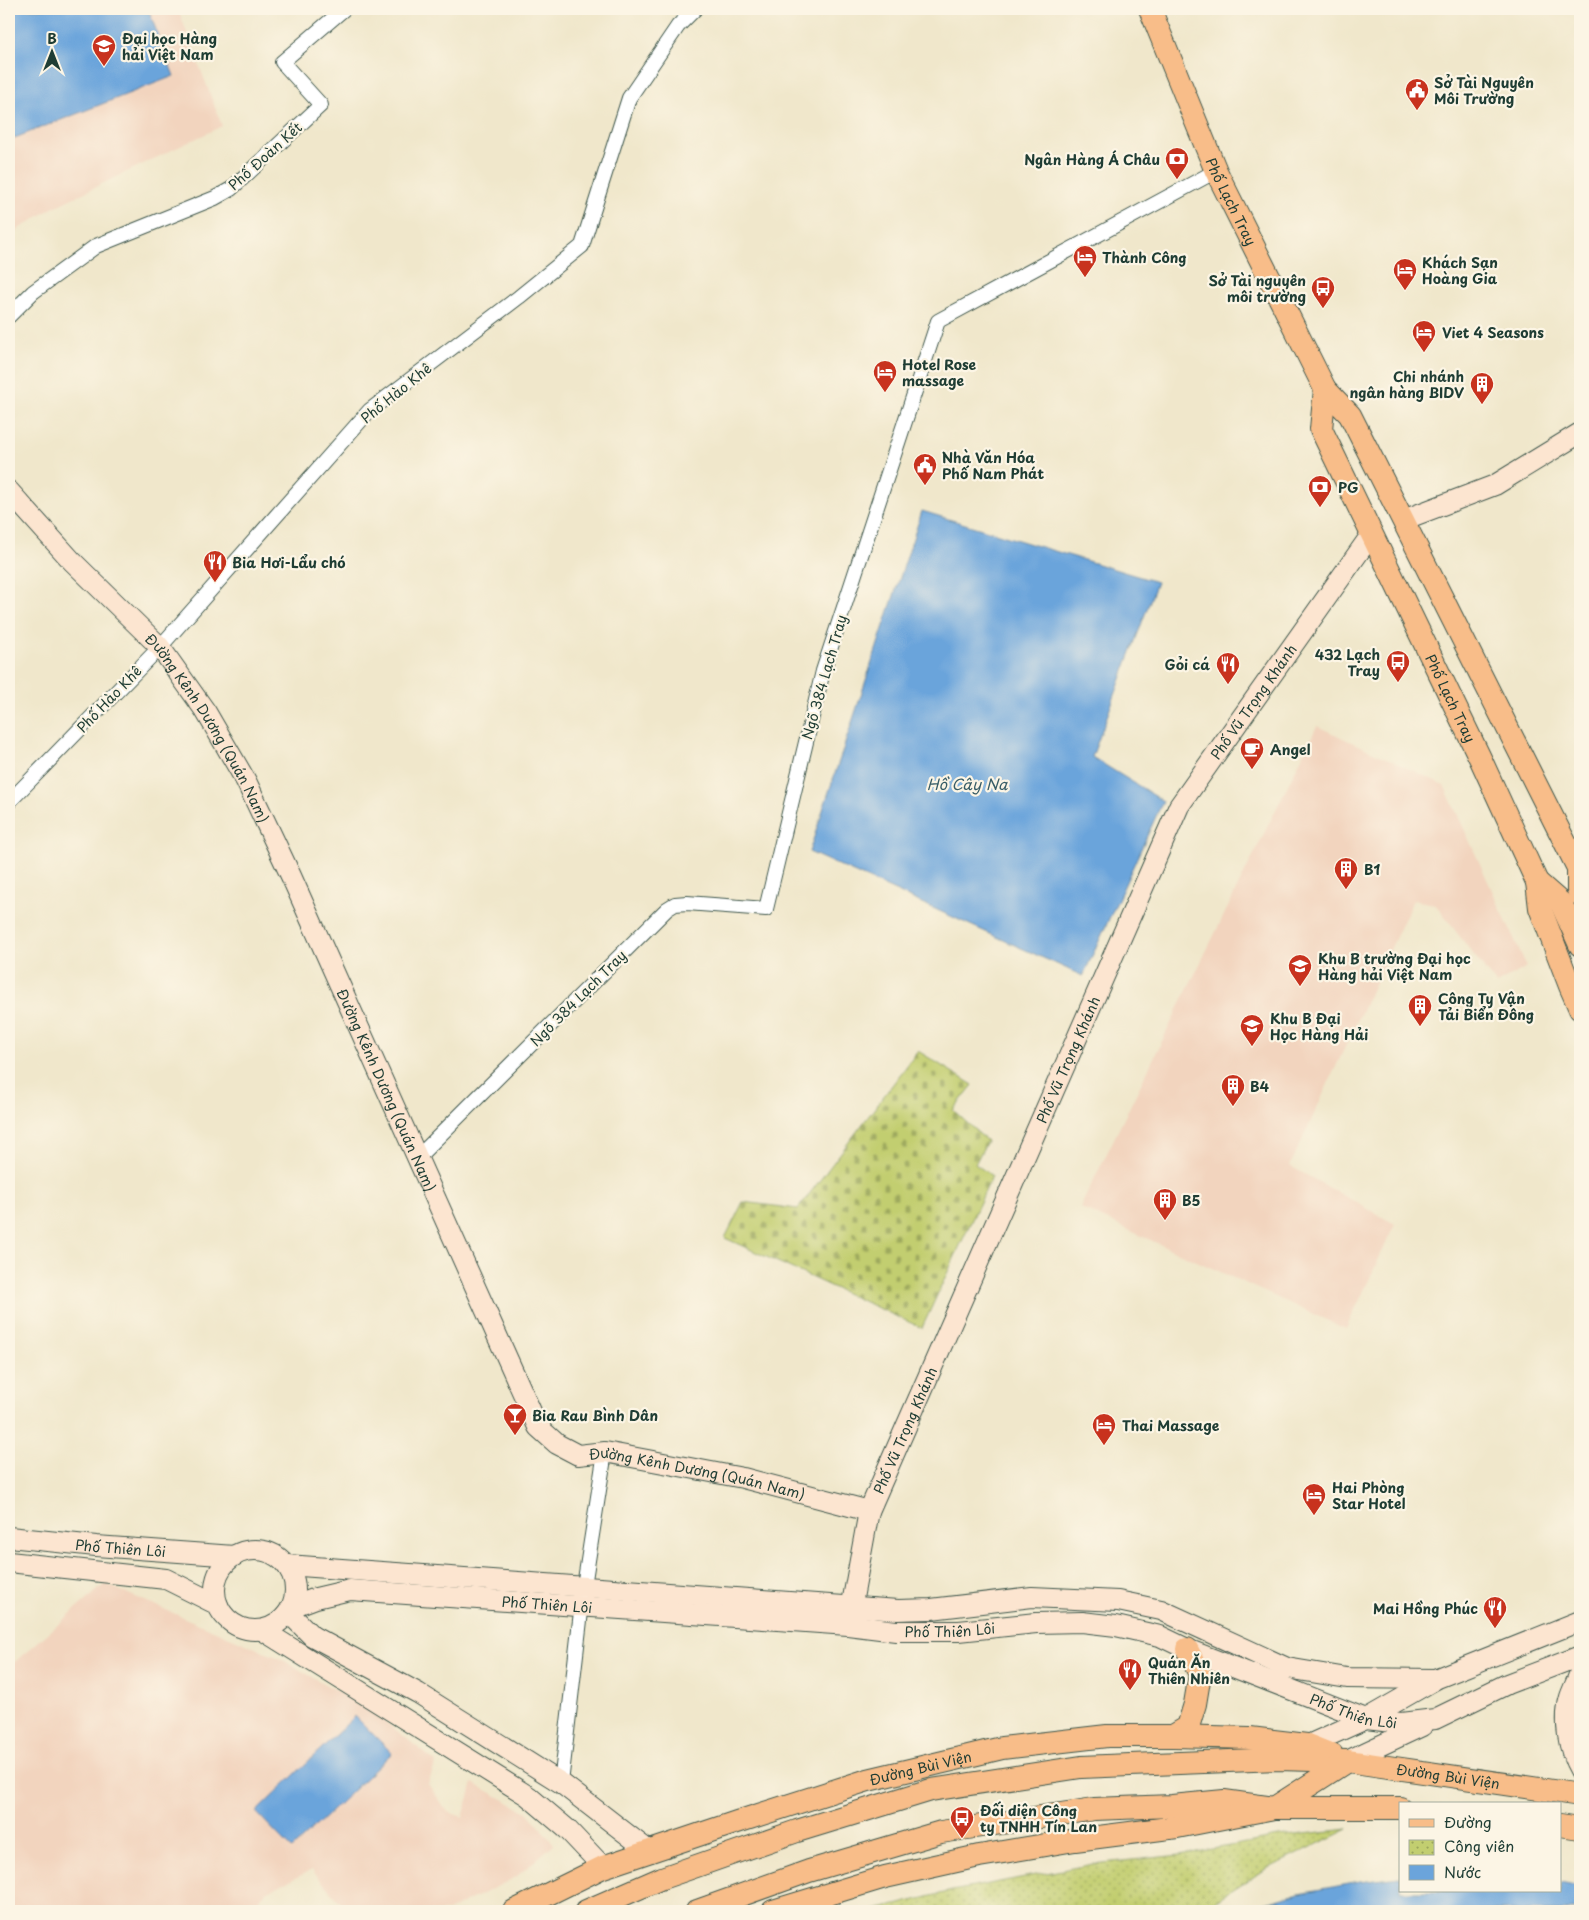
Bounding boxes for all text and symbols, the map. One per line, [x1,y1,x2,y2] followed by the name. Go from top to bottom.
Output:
[28,28,78,78] north arrow
[47,28,57,49] text: B
[122,28,217,65] place label: Đại học Hàng hải Việt Nam
[91,33,117,67] school or university icon: Đại học Hàng hải Việt Nam
[1434,72,1534,109] place label: Sở Tài Nguyên Môi Trường
[1404,77,1430,111] public building icon: Sở Tài Nguyên Môi Trường
[223,117,307,195] street label: Phố Đoàn Kết
[1164,146,1190,180] bank icon: Ngân Hàng Á Châu
[1024,149,1160,170] place label: Ngân Hàng Á Châu
[1201,154,1262,249] street label: Phố Lạch Tray
[1072,244,1098,278] hotel icon: Thành Công
[1102,247,1187,268] place label: Thành Công
[1422,252,1498,289] place label: Khách Sạn Hoàng Gia
[1392,257,1418,291] hotel icon: Khách Sạn Hoàng Gia
[1208,270,1306,307] place label: Sở Tài nguyên môi trường
[1310,275,1336,309] bus stop icon: Sở Tài nguyên môi trường
[1411,319,1437,353] hotel icon: Viet 4 Seasons
[1442,322,1544,343] place label: Viet 4 Seasons
[902,354,977,391] place label: Hotel Rose massage
[356,358,436,428] street label: Phố Hào Khê
[872,359,898,393] hotel icon: Hotel Rose massage
[1349,366,1465,403] place label: Chi nhánh ngân hàng BIDV
[1469,371,1495,405] building icon: Chi nhánh ngân hàng BIDV
[942,447,1044,484] place label: Nhà Văn Hóa Phố Nam Phát
[912,452,938,486] public building icon: Nhà Văn Hóa Phố Nam Phát
[1307,474,1333,508] bank icon: PG
[1338,477,1359,498] place label: PG
[202,549,228,583] restaurant icon: Bia Hơi-Lẩu chó
[232,552,346,573] place label: Bia Hơi-Lẩu chó
[796,612,852,742] street label: Ngõ 384 Lạch Tray
[141,628,275,826] street label: Đường Kênh Dương (Quán Nam)
[1205,640,1301,763] street label: Phố Vũ Trọng Khánh
[1315,644,1380,681] place label: 432 Lạch Tray
[1385,649,1411,683] bus stop icon: 432 Lạch Tray
[1421,650,1481,746] street label: Phố Lạch Tray
[1215,651,1241,685] restaurant icon: Gỏi cá
[1165,654,1210,675] place label: Gỏi cá
[72,661,146,737] street label: Phố Hào Khê
[1239,736,1265,770] cafe icon: Angel
[1270,739,1310,760] place label: Angel
[927,772,1008,795] water label: Hồ Cây Na
[1333,856,1359,890] building icon: B1
[1364,859,1381,880] place label: B1
[525,945,631,1051] street label: Ngõ 384 Lạch Tray
[1318,948,1471,985] place label: Khu B trường Đại học Hàng hải Việt Nam
[1287,953,1313,987] school or university icon: Khu B trường Đại học Hàng hải Việt Nam
[332,985,441,1195] street label: Đường Kênh Dương (Quán Nam)
[1438,988,1534,1025] place label: Công Ty Vận Tải Biển Đông
[1030,993,1105,1126] street label: Phố Vũ Trọng Khánh
[1407,993,1433,1027] building icon: Công Ty Vận Tải Biển Đông
[1270,1008,1368,1045] place label: Khu B Đại Học Hàng Hải
[1239,1013,1265,1047] school or university icon: Khu B Đại Học Hàng Hải
[1220,1073,1246,1107] building icon: B4
[1250,1076,1270,1097] place label: B4
[1152,1187,1178,1221] building icon: B5
[1182,1190,1201,1211] place label: B5
[867,1363,942,1497] street label: Phố Vũ Trọng Khánh
[502,1402,528,1436] bar icon: Bia Rau Bình Dân
[532,1405,658,1426] place label: Bia Rau Bình Dân
[1091,1412,1117,1446] hotel icon: Thai Massage
[1122,1415,1220,1436] place label: Thai Massage
[588,1441,807,1504] street label: Đường Kênh Dương (Quán Nam)
[1332,1477,1406,1514] place label: Hai Phòng Star Hotel
[1301,1482,1327,1516] hotel icon: Hai Phòng Star Hotel
[74,1533,167,1562] street label: Phố Thiên Lôi
[501,1590,593,1618] street label: Phố Thiên Lôi
[1482,1595,1508,1629] restaurant icon: Mai Hồng Phúc
[1373,1598,1478,1619] place label: Mai Hồng Phúc
[904,1617,996,1642] street label: Phố Thiên Lôi
[1148,1652,1230,1689] place label: Quán Ăn Thiên Nhiên
[1117,1657,1143,1691] restaurant icon: Quán Ăn Thiên Nhiên
[1307,1688,1398,1733] street label: Phố Thiên Lôi
[867,1745,973,1790] street label: Đường Bùi Viện
[1395,1758,1501,1794] street label: Đường Bùi Viện
[980,1800,1097,1837] place label: Đối diện Công ty TNHH Tín Lan
[1399,1802,1562,1892] legend
[949,1805,975,1839] bus stop icon: Đối diện Công ty TNHH Tín Lan
[1444,1810,1492,1833] text: Đường
[1444,1834,1514,1857] text: Công viên
[1444,1860,1481,1883] text: Nước

